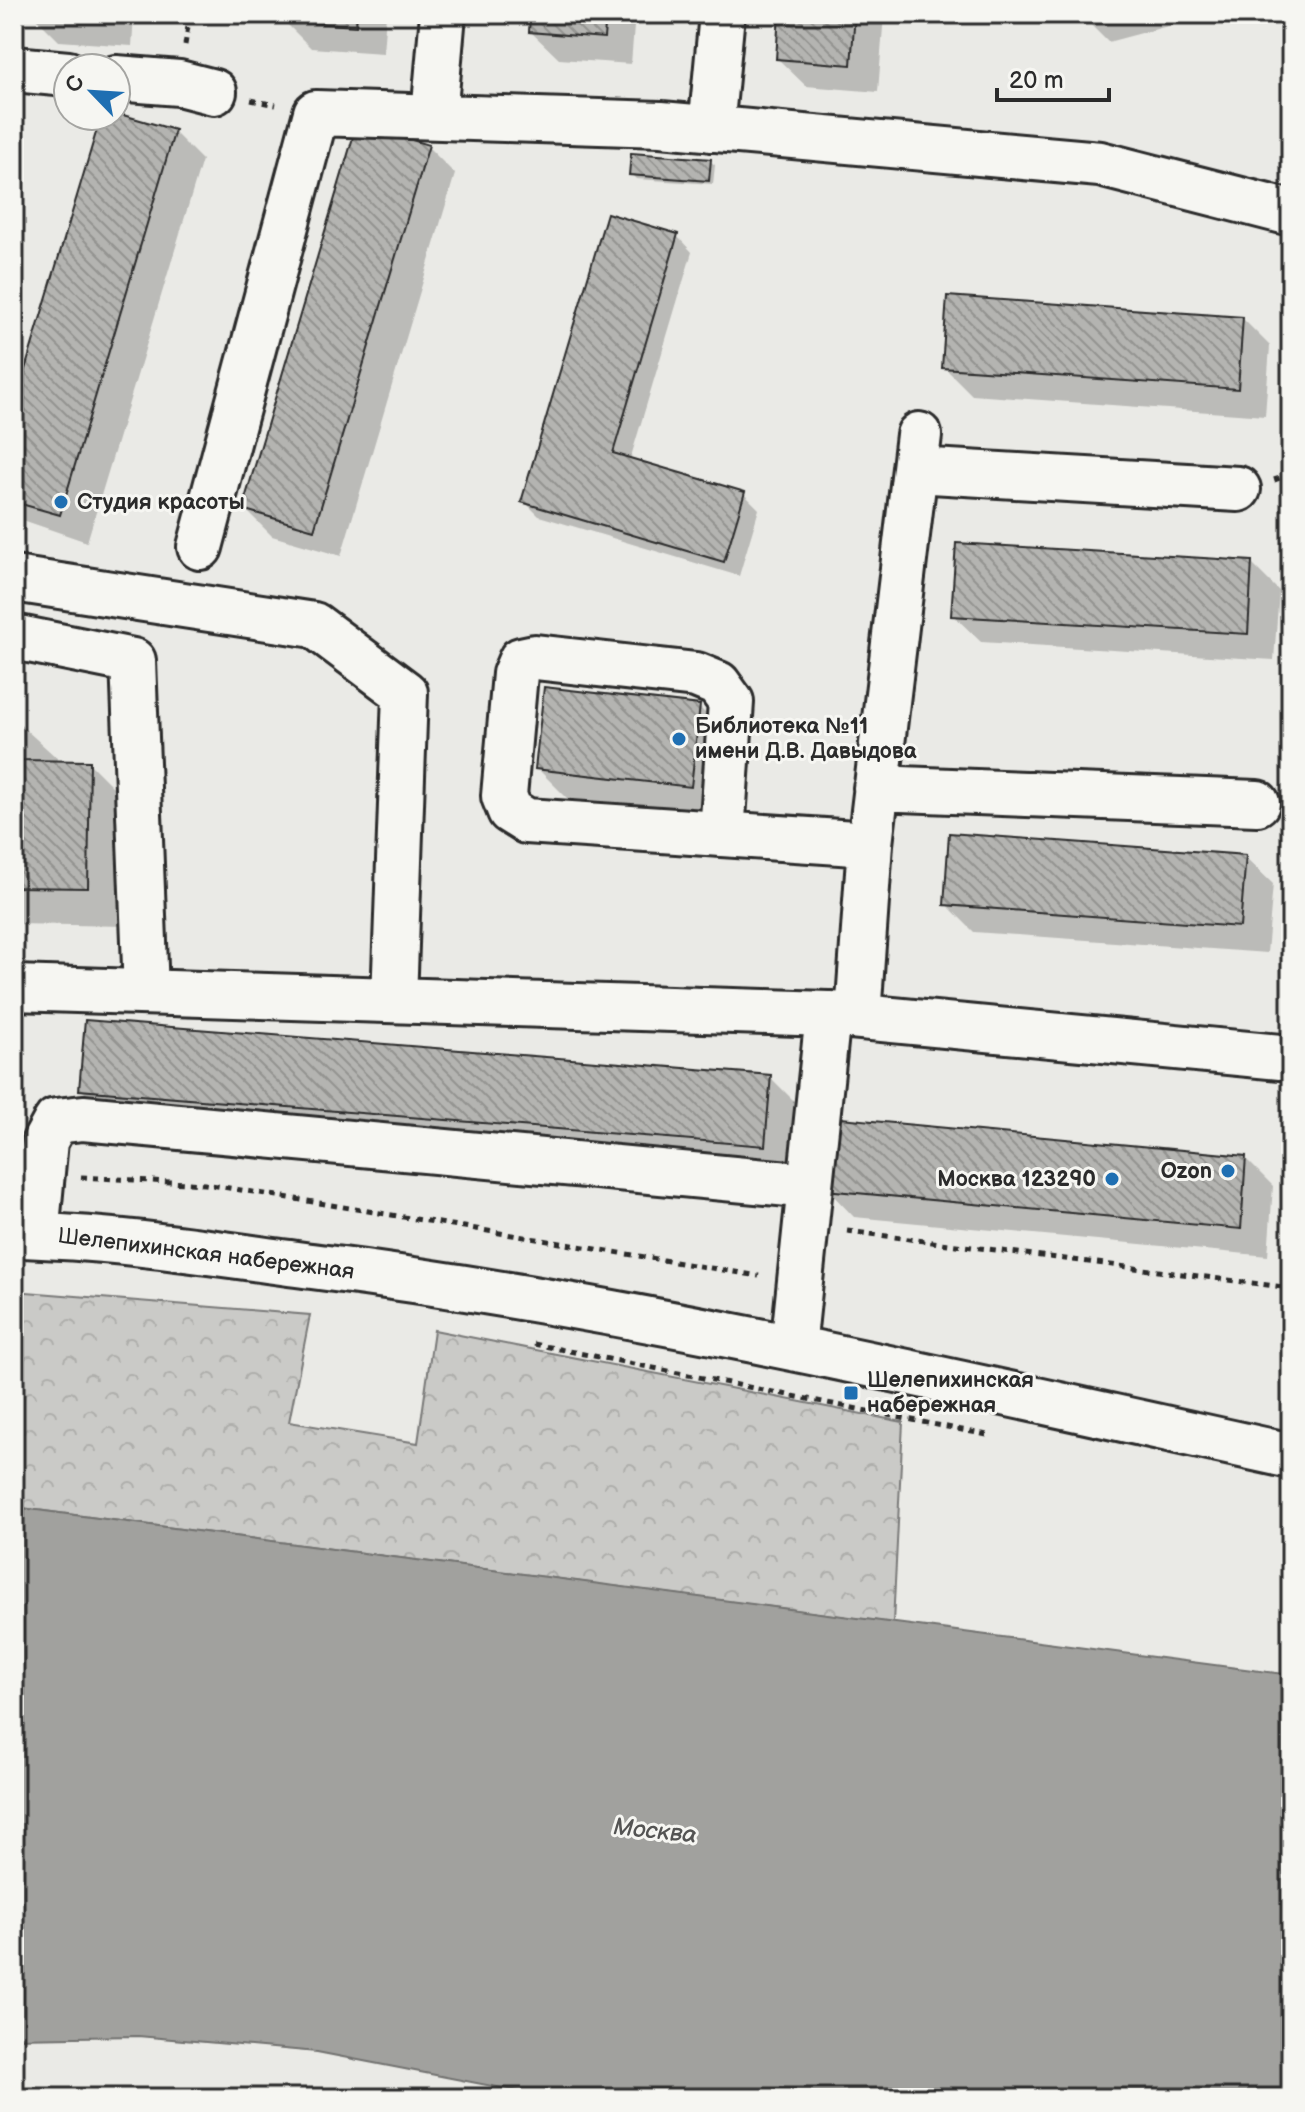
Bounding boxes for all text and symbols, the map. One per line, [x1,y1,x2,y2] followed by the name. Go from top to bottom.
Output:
[52,52,132,132] north arrow
[997,52,1109,102] scale bar
[1009,66,1064,95] text: 20 m
[60,72,91,97] text: С
[77,489,245,516] place label: Студия красоты
[52,493,70,511] marker: Студия красоты
[695,713,917,765] place label: Библиотека №11 имени Д.В. Давыдова
[670,730,688,748] marker: Библиотека №11 имени Д.В. Давыдова
[1161,1158,1212,1185] place label: Ozon
[1219,1162,1237,1180] marker: Ozon
[937,1166,1096,1193] place label: Москва 123290
[1103,1170,1121,1188] marker: Москва 123290
[56,1222,356,1286] street label: Шелепихинская набережная
[867,1367,1034,1419] place label: Шелепихинская набережная
[842,1384,860,1402] marker: Шелепихинская набережная
[612,1812,698,1850] water label: Москва

